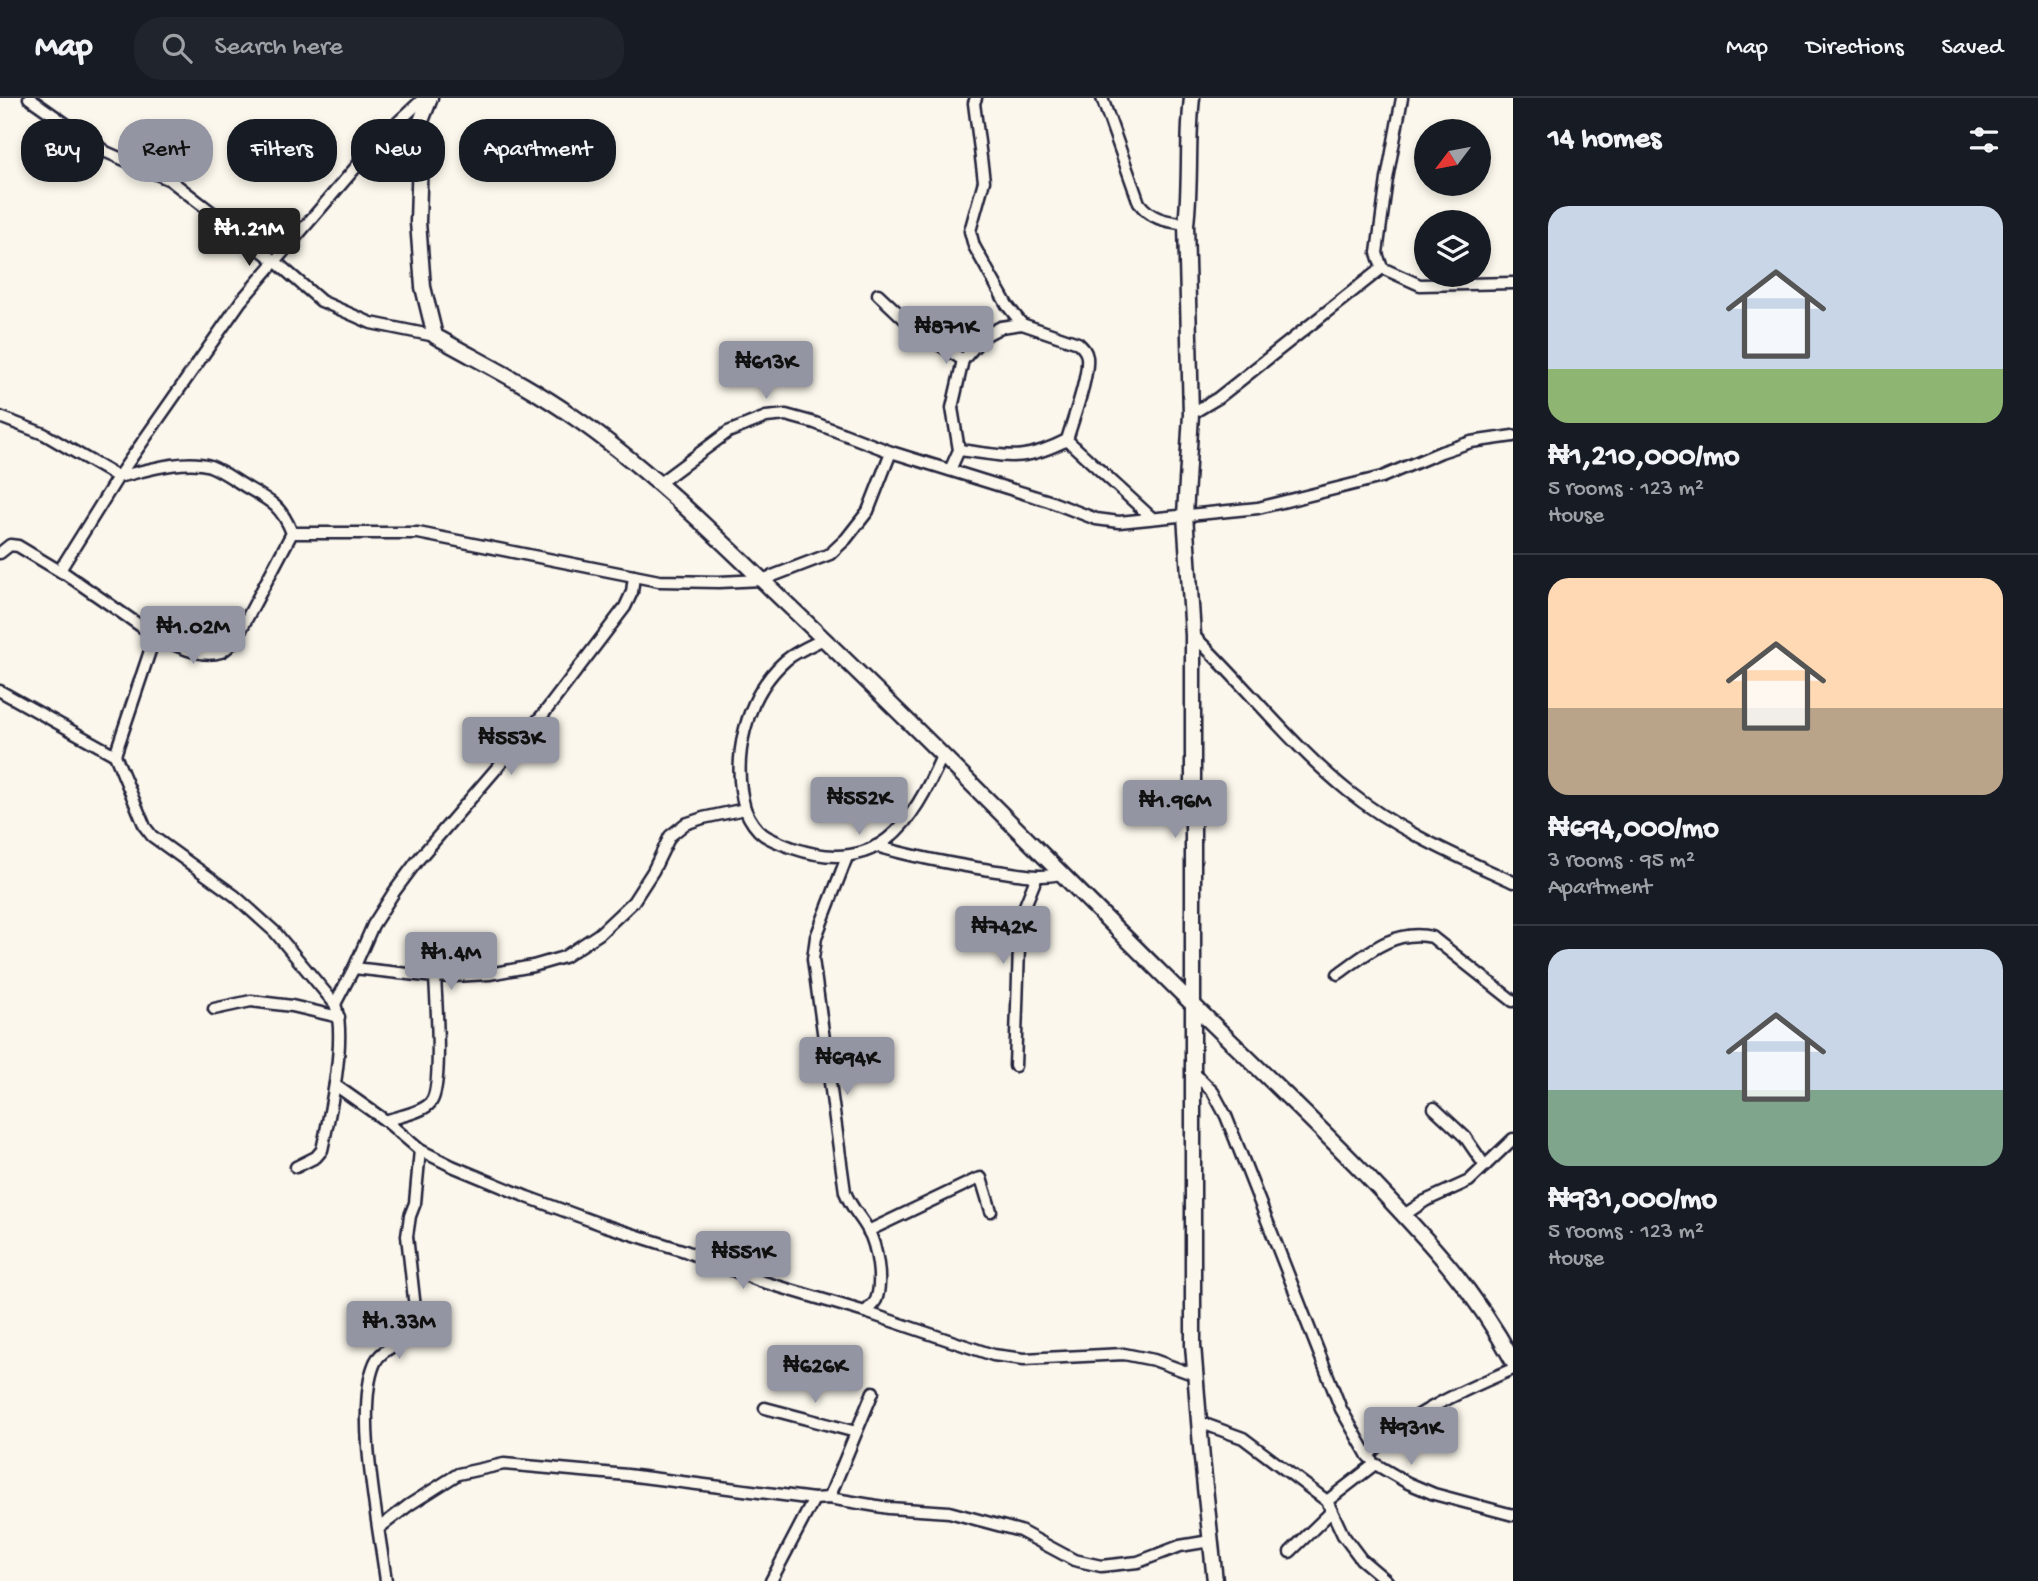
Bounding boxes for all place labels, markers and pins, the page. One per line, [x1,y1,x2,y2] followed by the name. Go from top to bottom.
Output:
[192,208,306,268] pin: ₦1.21M
[897,306,995,366] pin: ₦871K
[717,342,815,401] pin: ₦613K
[136,606,250,666] pin: ₦1.02M
[462,718,560,777] pin: ₦553K
[810,778,908,837] pin: ₦552K
[1118,780,1232,840] pin: ₦1.96M
[954,906,1052,966] pin: ₦742K
[402,932,500,992] pin: ₦1.4M
[798,1038,896,1097] pin: ₦694K
[694,1232,792,1291] pin: ₦551K
[342,1302,456,1361] pin: ₦1.33M
[766,1346,864,1405] pin: ₦626K
[1362,1408,1460,1467] pin: ₦931K

